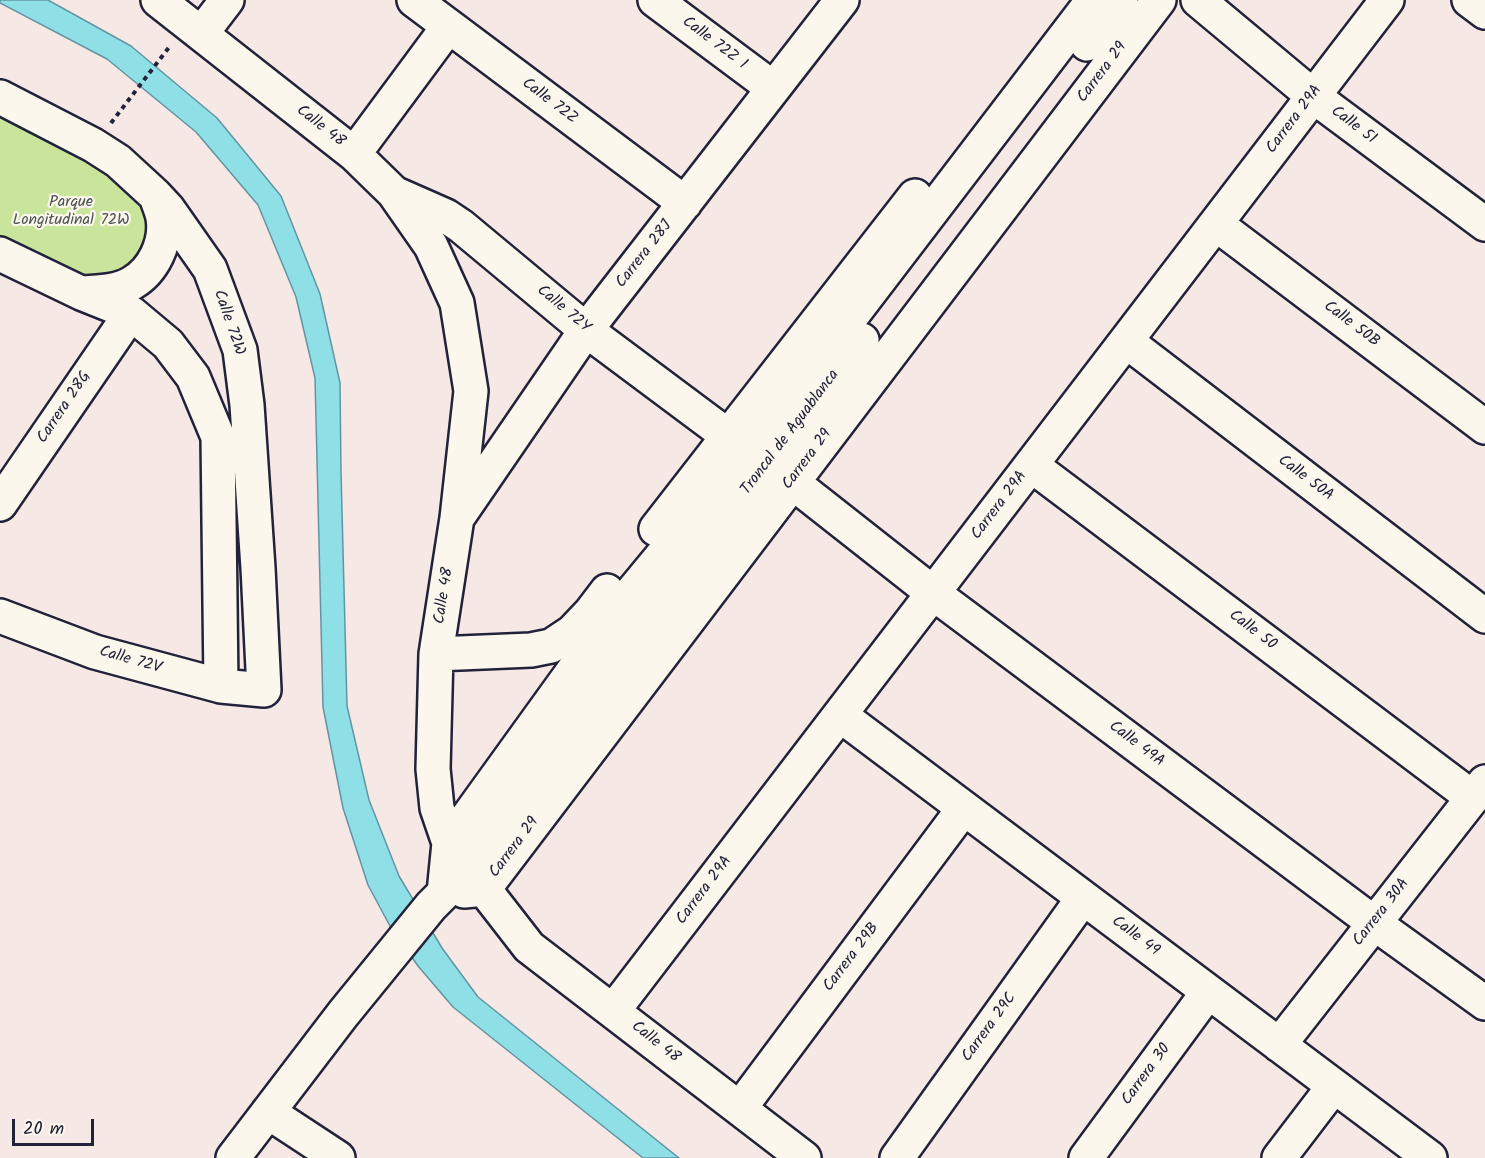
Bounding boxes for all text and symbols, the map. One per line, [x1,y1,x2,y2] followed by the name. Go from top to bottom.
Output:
[678,13,750,75] street label: Calle 72Z 1
[1074,39,1132,107] street label: Carrera 29
[517,75,581,129] street label: Calle 72Z
[1263,82,1327,158] street label: Carrera 29A
[292,102,348,152] street label: Calle 48
[1326,103,1380,149] street label: Calle 51
[12,193,130,231] park label: Parque Longitudinal 72W
[613,217,677,293] street label: Carrera 28J
[532,282,594,338] street label: Calle 72Y
[208,288,248,358] street label: Calle 72W
[1319,298,1383,352] street label: Calle 50B
[738,367,844,499] street label: Troncal de Aguablanca
[34,368,96,448] street label: Carrera 28G
[779,426,837,494] street label: Carrera 29
[1273,452,1337,506] street label: Calle 50A
[968,468,1032,544] street label: Carrera 29A
[431,566,459,626] street label: Calle 48
[1224,607,1280,655] street label: Calle 50
[97,643,163,679] street label: Calle 72V
[1104,718,1168,772] street label: Calle 49A
[486,814,544,882] street label: Carrera 29
[673,853,737,929] street label: Carrera 29A
[1350,875,1414,951] street label: Carrera 30A
[1107,913,1163,961] street label: Calle 49
[820,920,884,996] street label: Carrera 29B
[958,990,1022,1066] street label: Carrera 29C
[627,1018,683,1068] street label: Calle 48
[1118,1041,1176,1109] street label: Carrera 30
[15,1107,98,1145] scale bar
[23,1115,64,1144] text: 20 m

